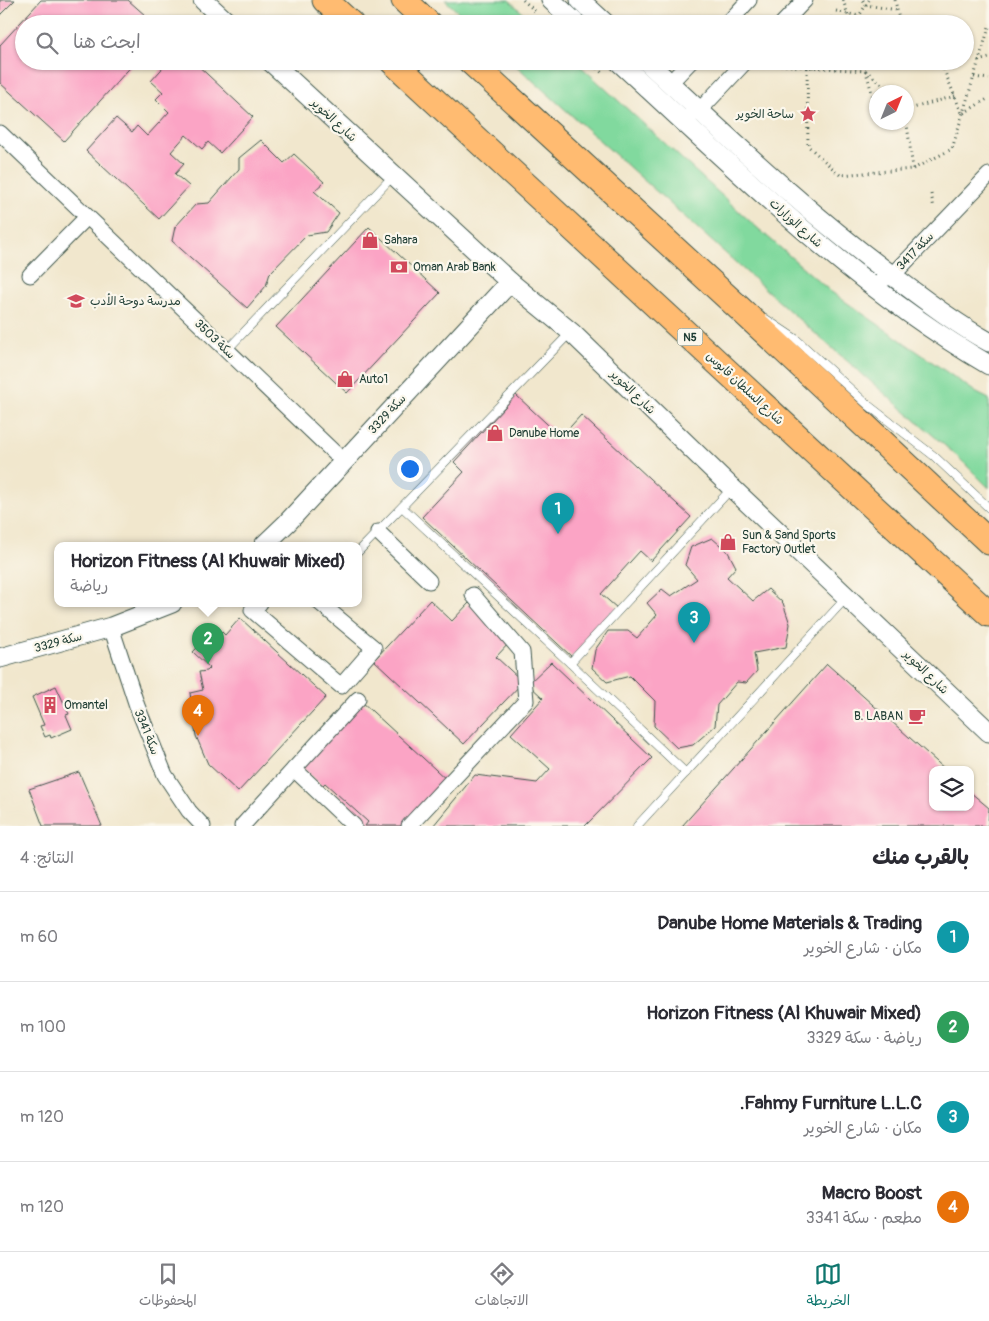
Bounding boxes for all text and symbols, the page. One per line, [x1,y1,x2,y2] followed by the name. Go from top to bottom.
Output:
[15,15,974,70] search box
[33,29,61,57] icon: search
[73,30,141,54] text: ابحث هنا
[869,85,914,130] north arrow
[306,95,360,146] street label: شارع الخوير
[798,104,818,124] place icon: ساحة الخوير
[735,107,794,122] place label: ساحة الخوير
[766,196,825,252] street label: شارع الوزارات
[894,229,937,274] street label: سكة 3417
[360,230,380,250] shop icon: Sahara
[384,233,418,248] place label: Sahara
[389,257,409,277] bank icon: Oman Arab Bank
[413,260,496,275] place label: Oman Arab Bank
[66,291,86,311] school or university icon: مدرسة دوحة الأدب
[90,293,181,309] place label: مدرسة دوحة الأدب
[191,316,238,362] street label: سكة 3503
[678,328,702,346] road number: N5
[702,349,787,429] street label: شارع السلطان قابوس
[606,366,658,418] street label: شارع الخوير
[335,369,355,389] shop icon: Auto1
[359,372,388,387] place label: Auto1
[365,391,410,437] street label: سكة 3329
[485,423,505,443] shop icon: Danube Home
[509,426,579,441] place label: Danube Home
[397,456,423,482] your location
[542,493,574,534] pin: 1
[742,528,836,557] place label: Sun & Sand Sports Factory Outlet
[718,532,738,552] shop icon: Sun & Sand Sports Factory Outlet
[54,542,362,607] popup
[70,549,346,573] text: Horizon Fitness (Al Khuwair Mixed)
[70,576,108,596] text: رياضة
[678,602,710,643] pin: 3
[192,623,224,664] pin: 2
[33,629,84,656] street label: سكة 3329
[899,646,951,698] street label: شارع الخوير
[40,695,60,715] building icon: Omantel
[182,695,214,736] pin: 4
[64,698,108,713] place label: Omantel
[907,706,927,726] cafe icon: B. LABAN
[131,707,162,757] street label: سكة 3341
[854,709,903,724] place label: B. LABAN
[929,766,974,811] map controls
[929,766,974,811] button: layers
[872,844,969,871] text: بالقرب منك
[20,848,74,868] text: النتائج: 4
[657,911,922,935] text: Danube Home Materials & Trading
[20,927,58,947] text: 60 m
[950,927,956,947] text: 1
[804,938,922,958] text: مكان · شارع الخوير
[646,1001,922,1025] text: Horizon Fitness (Al Khuwair Mixed)
[20,1017,66,1037] text: 100 m
[949,1017,957,1037] text: 2
[806,1028,922,1048] text: رياضة · سكة 3329
[740,1091,922,1115] text: Fahmy Furniture L.L.C.
[20,1107,64,1127] text: 120 m
[949,1107,957,1127] text: 3
[804,1118,922,1138] text: مكان · شارع الخوير
[822,1181,922,1205] text: Macro Boost
[20,1197,64,1217] text: 120 m
[948,1197,958,1217] text: 4
[806,1208,922,1228] text: مطعم · سكة 3341
[139,1260,197,1313] tab: المحفوظات
[474,1260,529,1313] tab: الاتجاهات
[806,1260,850,1313] tab: الخريطة

